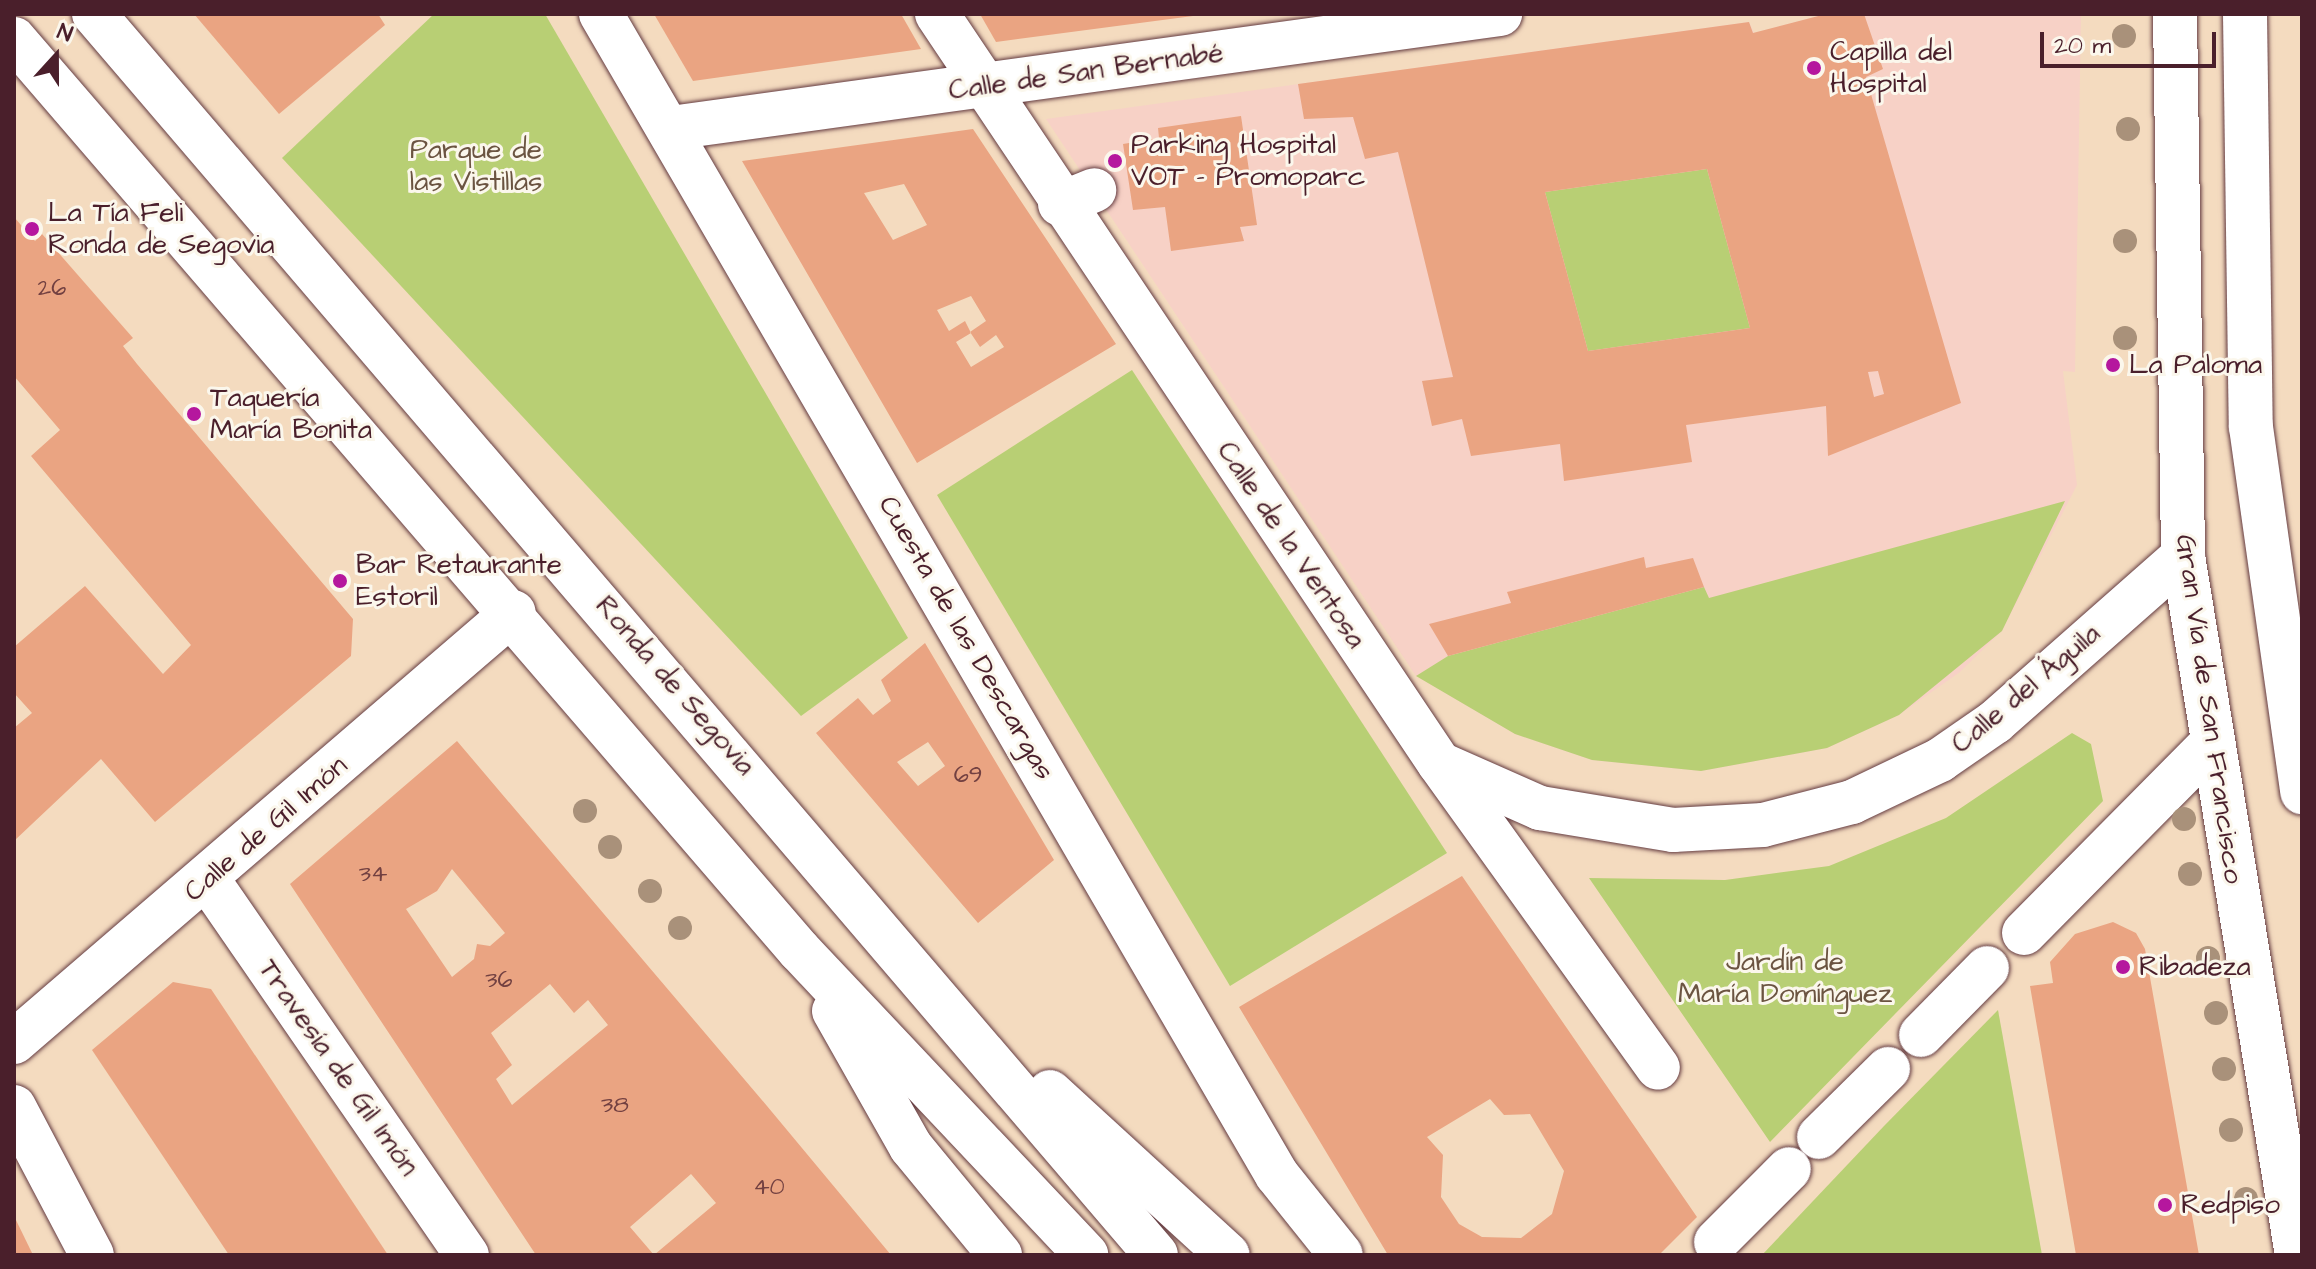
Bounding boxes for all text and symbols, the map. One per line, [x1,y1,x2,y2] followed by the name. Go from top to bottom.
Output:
[16,16,96,96] north arrow
[53,16,77,50] text: N
[2044,16,2220,66] scale bar
[2054,29,2111,63] text: 20 m
[1830,35,1952,101] place label: Capilla del Hospital
[947,36,1225,108] street label: Calle de San Bernabé
[1805,59,1823,77] marker: Capilla del Hospital
[1131,128,1365,194] place label: Parking Hospital VOT - Promoparc
[410,133,542,199] park label: Parque de las Vistillas
[1106,152,1124,170] marker: Parking Hospital VOT - Promoparc
[48,196,275,262] place label: La Tía Feli Ronda de Segovia
[23,220,41,238] marker: La Tía Feli Ronda de Segovia
[38,275,66,303] house number: 26
[2129,348,2262,382] place label: La Paloma
[2104,356,2122,374] marker: La Paloma
[210,381,372,447] place label: Taquería María Bonita
[185,405,203,423] marker: Taquería María Bonita
[1209,435,1373,655] street label: Calle de la Ventosa
[871,490,1061,786] street label: Cuesta de las Descargas
[2168,532,2250,886] street label: Gran Vía de San Francisco
[356,548,562,614] place label: Bar Retaurante Estoril
[331,572,349,590] marker: Bar Retaurante Estoril
[588,589,762,783] street label: Ronda de Segovia
[1945,617,2107,761] street label: Calle del Águila
[178,749,354,909] street label: Calle de Gil Imón
[954,762,982,790] house number: 69
[359,861,387,889] house number: 34
[1678,945,1892,1011] park label: Jardín de María Domínguez
[2139,950,2251,984] place label: Ribadeza
[251,953,425,1183] street label: Travesía de Gil Imón
[2114,958,2132,976] marker: Ribadeza
[485,967,513,995] house number: 36
[601,1092,629,1120] house number: 38
[753,1174,785,1202] house number: 40
[2181,1188,2280,1222] place label: Redpiso
[2156,1196,2174,1214] marker: Redpiso

